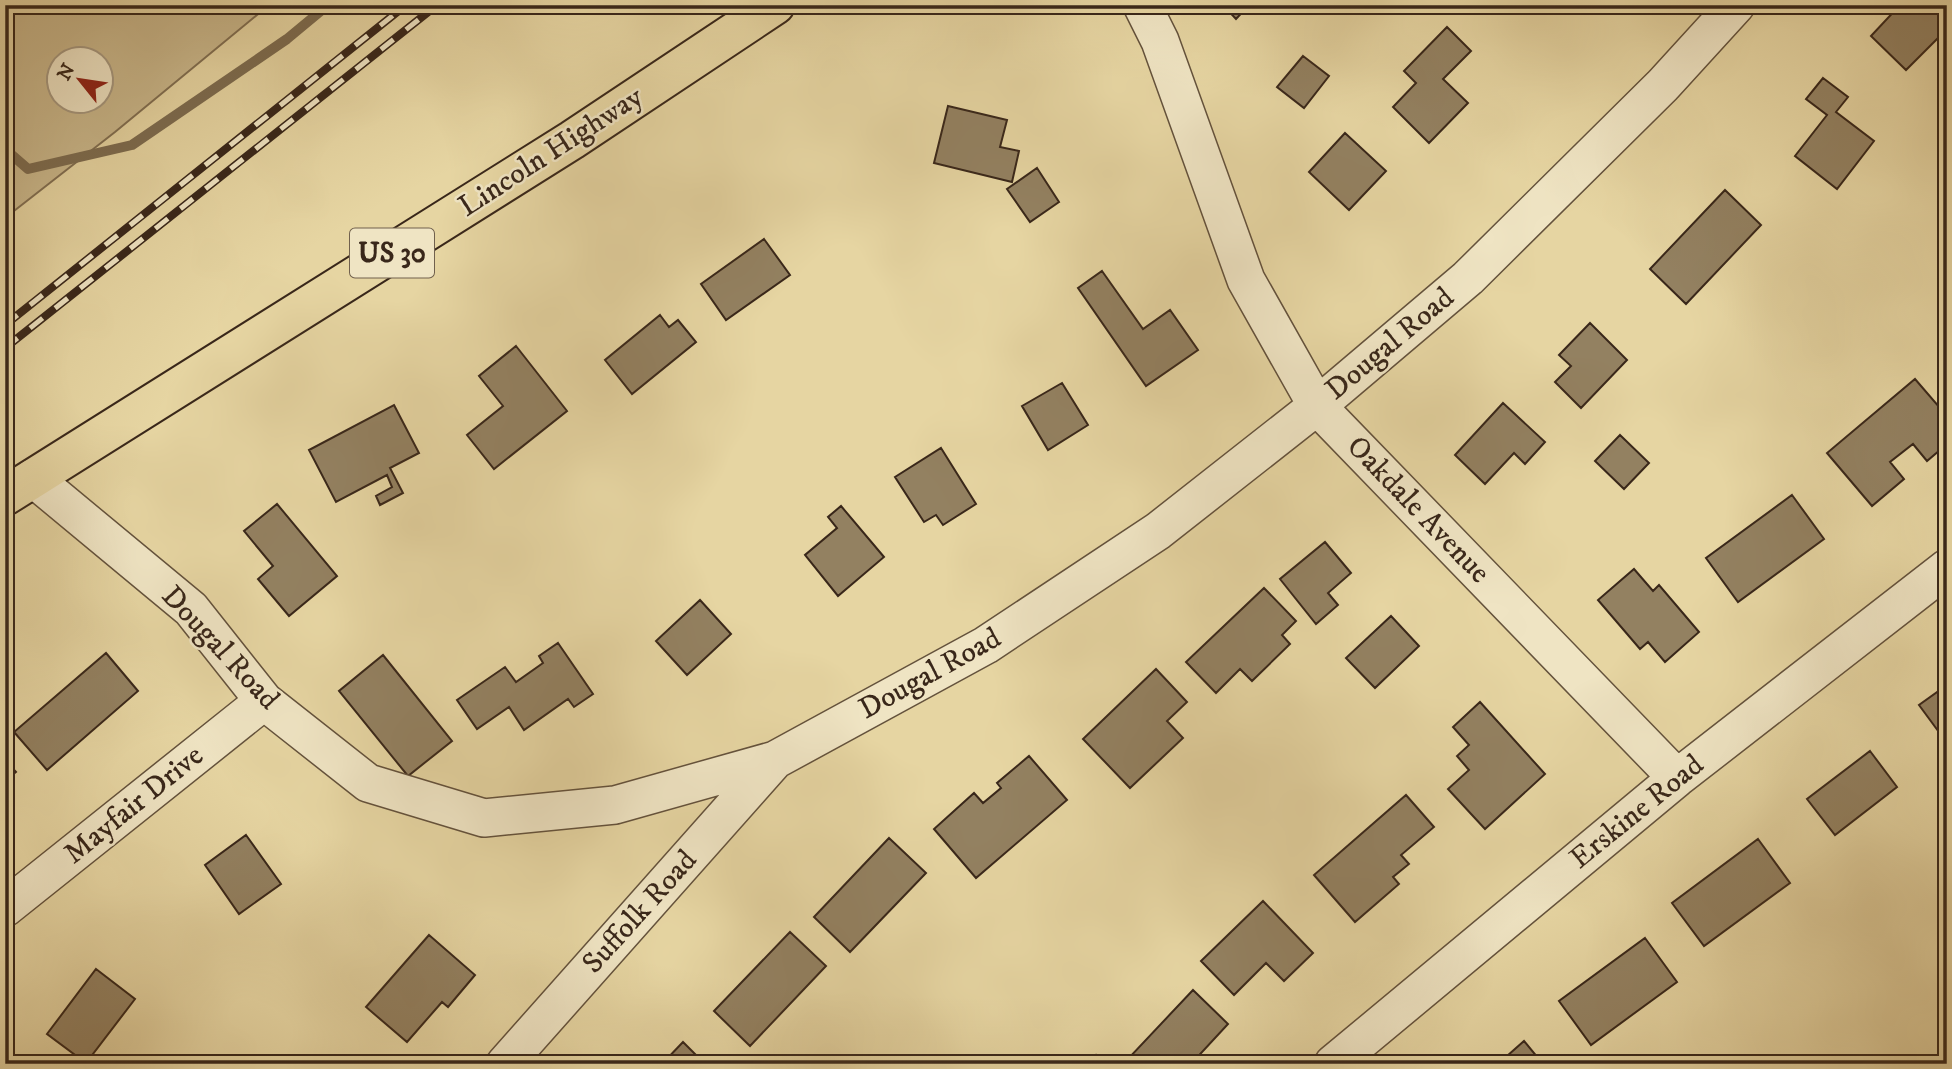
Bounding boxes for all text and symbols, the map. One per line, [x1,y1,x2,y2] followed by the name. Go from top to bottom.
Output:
[46,46,116,116] north arrow
[53,59,81,85] text: N
[452,78,651,225] street label: Lincoln Highway
[350,229,434,278] road number: US 30
[1318,280,1462,408] street label: Dougal Road
[1338,429,1498,591] street label: Oakdale Avenue
[153,578,287,718] street label: Dougal Road
[853,620,1007,728] street label: Dougal Road
[57,738,211,872] street label: Mayfair Drive
[1563,747,1711,877] street label: Erskine Road
[575,842,705,982] street label: Suffolk Road

